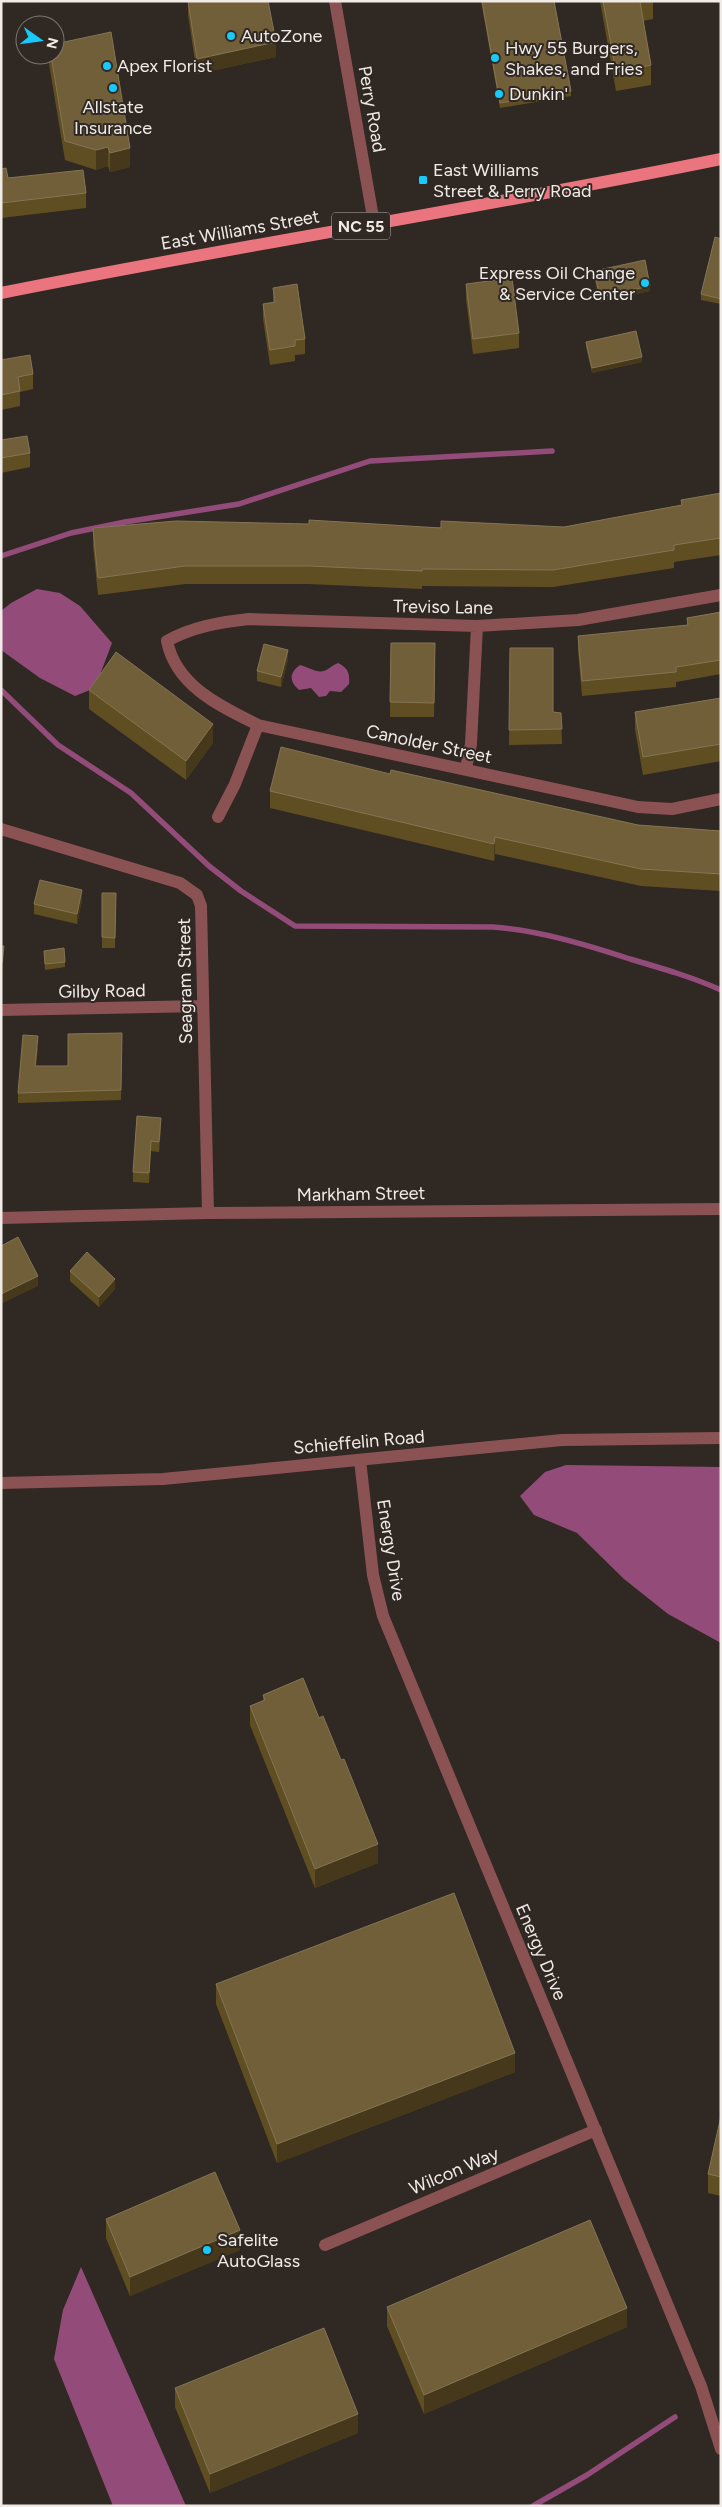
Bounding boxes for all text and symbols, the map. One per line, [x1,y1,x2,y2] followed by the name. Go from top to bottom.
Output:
[15,15,65,65] north arrow
[241,25,322,47] place label: AutoZone
[225,30,237,42] marker: AutoZone
[43,36,62,50] text: N
[505,37,643,80] place label: Hwy 55 Burgers, Shakes, and Fries
[489,52,501,64] marker: Hwy 55 Burgers, Shakes, and Fries
[117,55,212,77] place label: Apex Florist
[101,60,113,72] marker: Apex Florist
[354,64,390,154] street label: Perry Road
[107,82,119,94] marker: Allstate Insurance
[509,83,568,105] place label: Dunkin'
[493,88,505,100] marker: Dunkin'
[74,96,152,139] place label: Allstate Insurance
[433,159,591,202] place label: East Williams Street & Perry Road
[417,174,429,186] marker: East Williams Street & Perry Road
[159,205,321,255] street label: East Williams Street
[332,212,390,240] road number: NC 55
[479,262,635,305] place label: Express Oil Change & Service Center
[639,277,651,289] marker: Express Oil Change & Service Center
[393,595,493,619] street label: Treviso Lane
[364,720,494,768] street label: Canolder Street
[173,918,197,1044] street label: Seagram Street
[58,979,146,1003] street label: Gilby Road
[297,1182,426,1206] street label: Markham Street
[292,1425,426,1459] street label: Schieffelin Road
[372,1498,410,1603] street label: Energy Drive
[511,1900,571,2004] street label: Energy Drive
[406,2142,503,2200] street label: Wilcon Way
[217,2229,300,2272] place label: Safelite AutoGlass
[201,2244,213,2256] marker: Safelite AutoGlass

